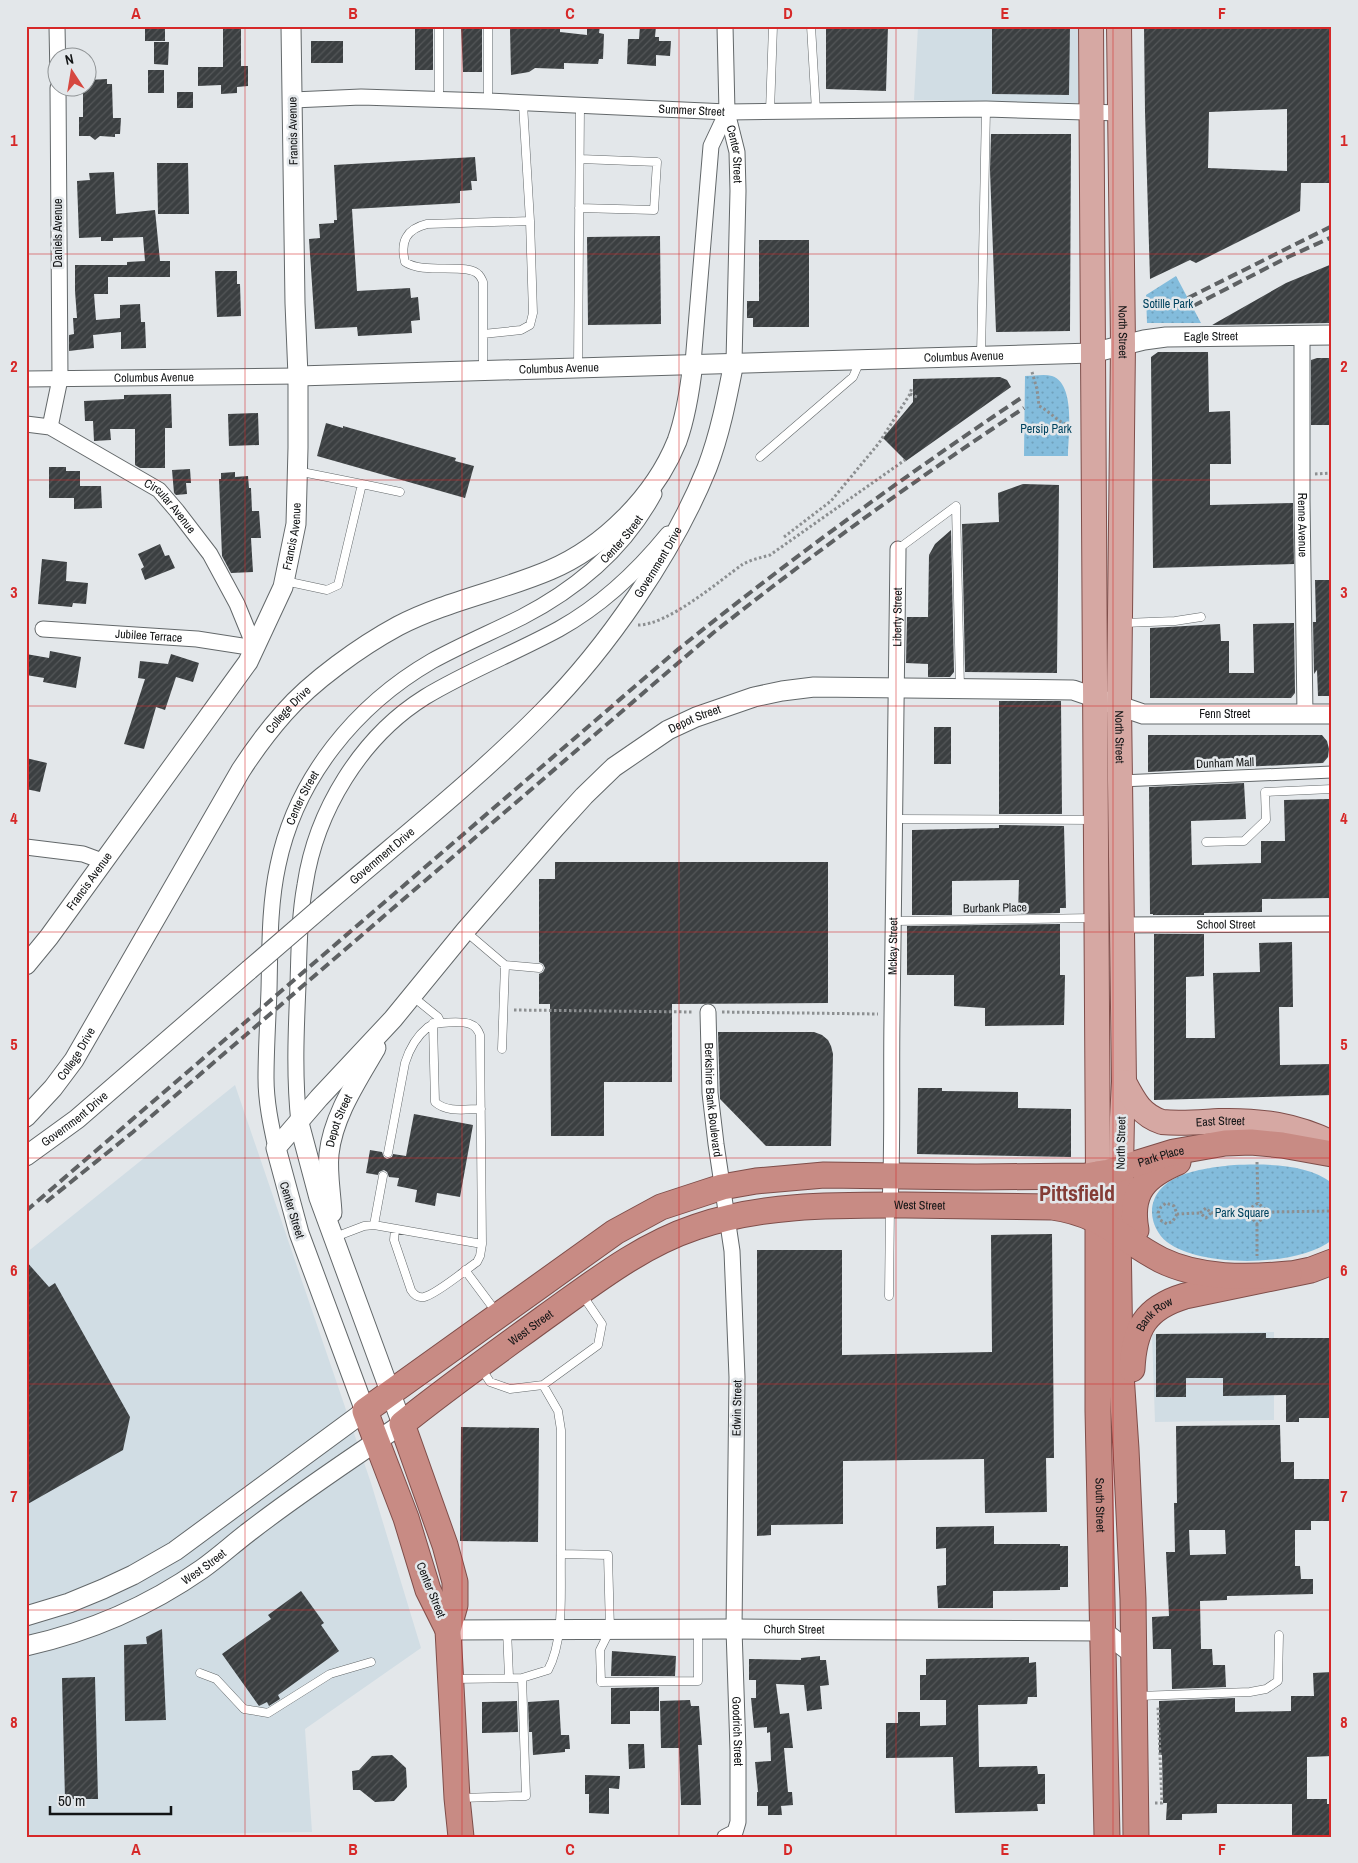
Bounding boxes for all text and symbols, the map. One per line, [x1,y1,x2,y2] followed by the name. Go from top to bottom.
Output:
[131,2,141,24] text: A
[348,2,358,24] text: B
[565,2,575,24] text: C
[783,2,793,24] text: D
[1001,2,1010,24] text: E
[1218,2,1226,24] text: F
[48,48,98,98] north arrow
[63,50,75,69] text: N
[284,97,302,165] street label: Francis Avenue
[658,101,725,120] street label: Summer Street
[723,123,746,184] street label: Center Street
[10,129,18,151] text: 1
[1340,129,1348,151] text: 1
[50,199,66,267] street label: Daniels Avenue
[1143,296,1193,312] park label: Sotille Park
[1115,305,1131,359] street label: North Street
[1184,328,1238,345] street label: Eagle Street
[924,348,1004,366] street label: Columbus Avenue
[10,355,18,377] text: 2
[1340,355,1348,377] text: 2
[519,359,599,378] street label: Columbus Avenue
[114,369,194,386] street label: Columbus Avenue
[1020,421,1072,437] park label: Persip Park
[141,475,199,537] street label: Circular Avenue
[1294,493,1311,557] street label: Renne Avenue
[279,502,305,572] street label: Francis Avenue
[597,512,647,567] street label: Center Street
[630,524,686,601] street label: Government Drive
[10,581,18,603] text: 3
[1340,581,1348,603] text: 3
[889,587,906,647] street label: Liberty Street
[115,626,183,646] street label: Jubilee Terrace
[262,682,314,737] street label: College Drive
[666,701,723,737] street label: Depot Street
[1199,706,1251,722] street label: Fenn Street
[1111,710,1128,764] street label: North Street
[1196,754,1254,772] street label: Dunham Mall
[282,768,323,827] street label: Center Street
[10,807,18,829] text: 4
[1340,807,1348,829] text: 4
[346,824,418,888] street label: Government Drive
[63,849,116,914] street label: Francis Avenue
[963,899,1027,917] street label: Burbank Place
[1196,916,1256,933] street label: School Street
[885,917,901,975] street label: Mckay Street
[54,1025,99,1084] street label: College Drive
[10,1033,18,1055] text: 5
[1340,1033,1348,1055] text: 5
[701,1043,726,1158] street label: Berkshire Bank Boulevard
[38,1088,111,1150] street label: Government Drive
[322,1091,356,1148] street label: Depot Street
[1195,1113,1245,1130] street label: East Street
[1113,1116,1129,1170] street label: North Street
[1136,1142,1185,1171] street label: Park Place
[1039,1178,1115,1208] district label: Pittsfield
[276,1180,308,1241] street label: Center Street
[894,1197,946,1214] street label: West Street
[1215,1205,1269,1221] park label: Park Square
[10,1259,18,1281] text: 6
[1340,1259,1348,1281] text: 6
[1132,1293,1176,1334] street label: Bank Row
[505,1306,556,1349] street label: West Street
[729,1379,745,1436] street label: Edwin Street
[1091,1477,1109,1533] street label: South Street
[10,1485,18,1507] text: 7
[1340,1485,1348,1507] text: 7
[179,1545,230,1588] street label: West Street
[413,1560,449,1620] street label: Center Street
[764,1621,825,1637] street label: Church Street
[728,1696,746,1766] street label: Goodrich Street
[10,1711,18,1733] text: 8
[1340,1711,1348,1733] text: 8
[50,1783,171,1815] scale bar
[58,1790,85,1811] text: 50 m
[131,1838,141,1860] text: A
[348,1838,358,1860] text: B
[565,1838,575,1860] text: C
[783,1838,793,1860] text: D
[1001,1838,1010,1860] text: E
[1218,1838,1226,1860] text: F

